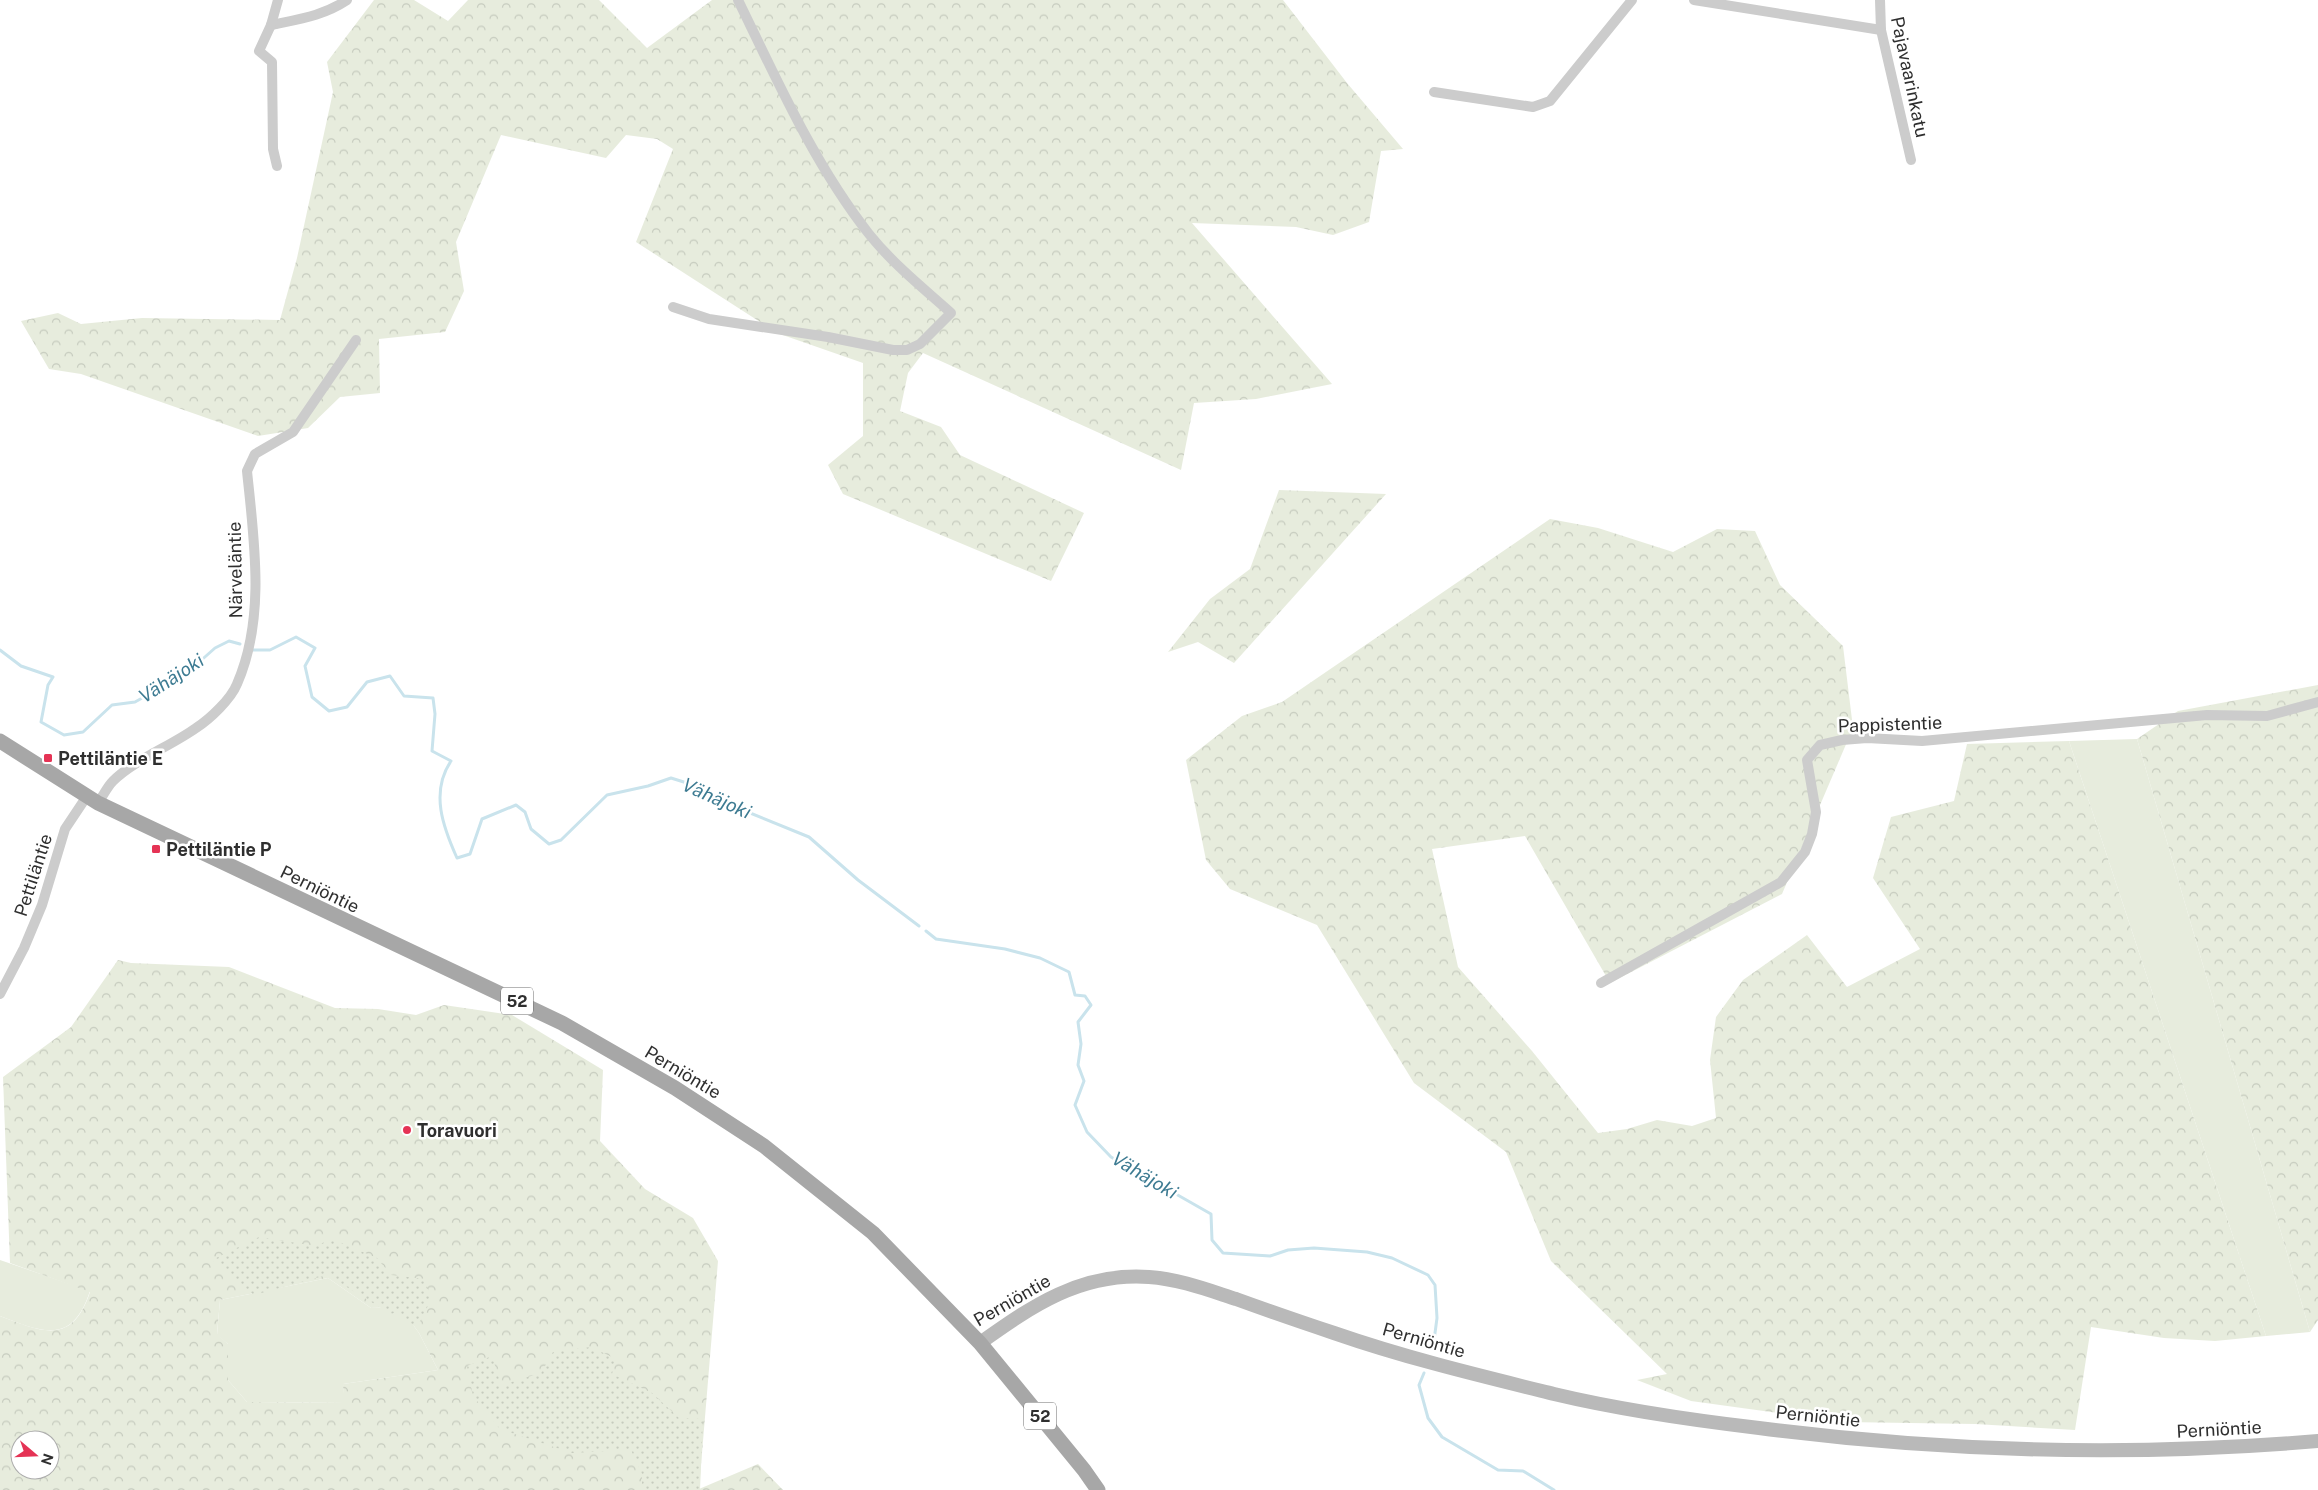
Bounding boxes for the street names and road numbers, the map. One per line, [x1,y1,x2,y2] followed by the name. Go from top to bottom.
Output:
[1887,15,1933,139] street label: Pajavaarinkatu
[224,521,246,619] street label: Närveläntie
[1837,712,1943,736] street label: Pappistentie
[10,831,56,919] street label: Pettiläntie
[277,861,363,917] street label: Perniöntie
[501,988,533,1014] road number: 52
[641,1041,725,1103] street label: Perniöntie
[970,1270,1054,1330] street label: Perniöntie
[1380,1318,1468,1362] street label: Perniöntie
[1775,1401,1861,1431] street label: Perniöntie
[1024,1402,1056,1430] road number: 52
[2176,1416,2262,1442] street label: Perniöntie

